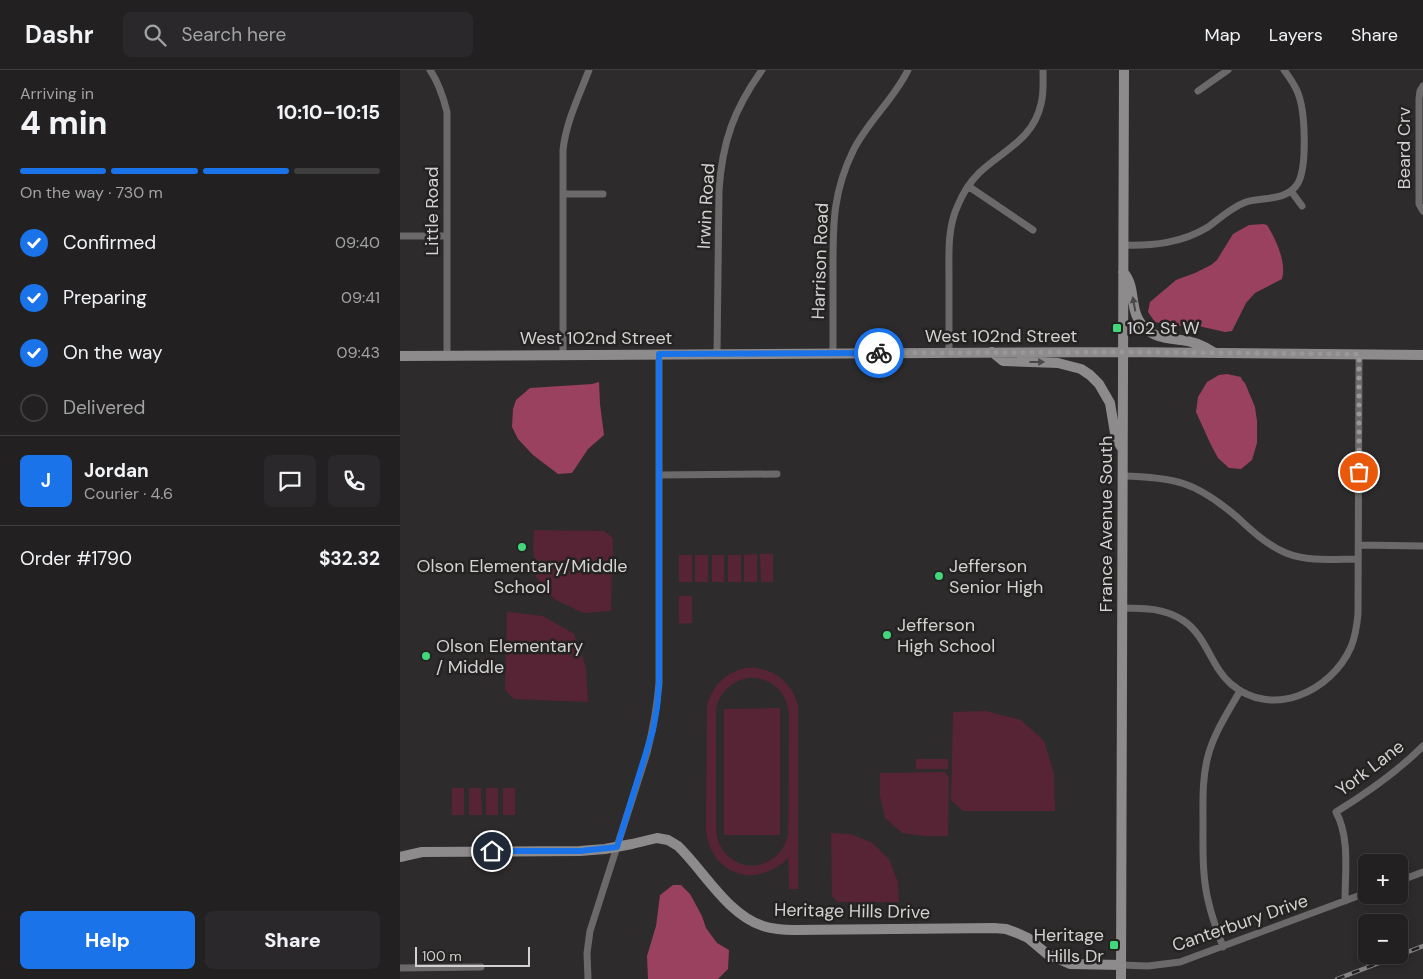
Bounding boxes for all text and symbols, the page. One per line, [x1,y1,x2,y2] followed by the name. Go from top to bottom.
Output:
[123,12,473,57] search box
[25,19,93,50] text: Dashr
[141,21,169,49] icon: search
[181,22,286,47] text: Search here
[1205,23,1241,47] text: Map
[1269,23,1323,47] text: Layers
[1351,23,1398,47] text: Share
[20,83,94,104] text: Arriving in
[277,100,380,125] text: 10:10–10:15
[20,102,107,144] text: 4 min
[1392,106,1416,189] street label: Beard Crv
[692,162,720,250] street label: Irwin Road
[420,167,444,255] street label: Little Road
[20,182,163,203] text: On the way · 730 m
[806,202,834,320] street label: Harrison Road
[20,229,48,257] icon: check
[63,230,156,255] text: Confirmed
[335,232,380,253] text: 09:40
[20,284,48,312] icon: check
[63,285,147,310] text: Preparing
[341,287,380,308] text: 09:41
[1129,296,1137,312] one-way arrow
[1127,316,1200,340] place label: 102 St W
[1111,322,1123,334] marker: 102 St W
[925,324,1077,348] street label: West 102nd Street
[520,326,672,350] street label: West 102nd Street
[854,328,904,378] courier
[20,339,48,367] icon: check
[865,339,893,367] icon: bike
[63,340,163,365] text: On the way
[337,342,380,363] text: 09:43
[1029,359,1045,367] one-way arrow
[63,395,145,420] text: Delivered
[1094,436,1118,612] street label: France Avenue South
[1338,451,1380,493] pin
[264,455,316,507] button: chat
[328,455,380,507] button: phone
[84,458,149,483] text: Jordan
[1345,458,1373,486] icon: bag
[41,468,51,493] text: J
[84,483,173,504] text: Courier · 4.6
[516,541,528,553] marker: Olson Elementary/Middle School
[20,546,132,571] text: Order #1790
[319,546,380,571] text: $32.32
[417,554,627,599] place label: Olson Elementary/Middle School
[949,554,1043,599] place label: Jefferson Senior High
[933,570,945,582] marker: Jefferson Senior High
[897,613,995,658] place label: Jefferson High School
[881,629,893,641] marker: Jefferson High School
[436,634,583,679] place label: Olson Elementary / Middle
[420,650,432,662] marker: Olson Elementary / Middle
[1331,734,1409,802] street label: York Lane
[471,830,513,872] pin
[478,837,506,865] icon: home
[1358,854,1408,964] map controls
[1358,854,1408,904] button: +
[1169,888,1311,958] street label: Canterbury Drive
[774,898,930,924] street label: Heritage Hills Drive
[20,911,195,969] button: Help
[205,911,380,969] button: Share
[1358,914,1408,964] button: −
[1034,923,1104,968] place label: Heritage Hills Dr
[1108,939,1120,951] marker: Heritage Hills Dr
[415,944,530,967] scale bar
[422,947,462,965] text: 100 m

